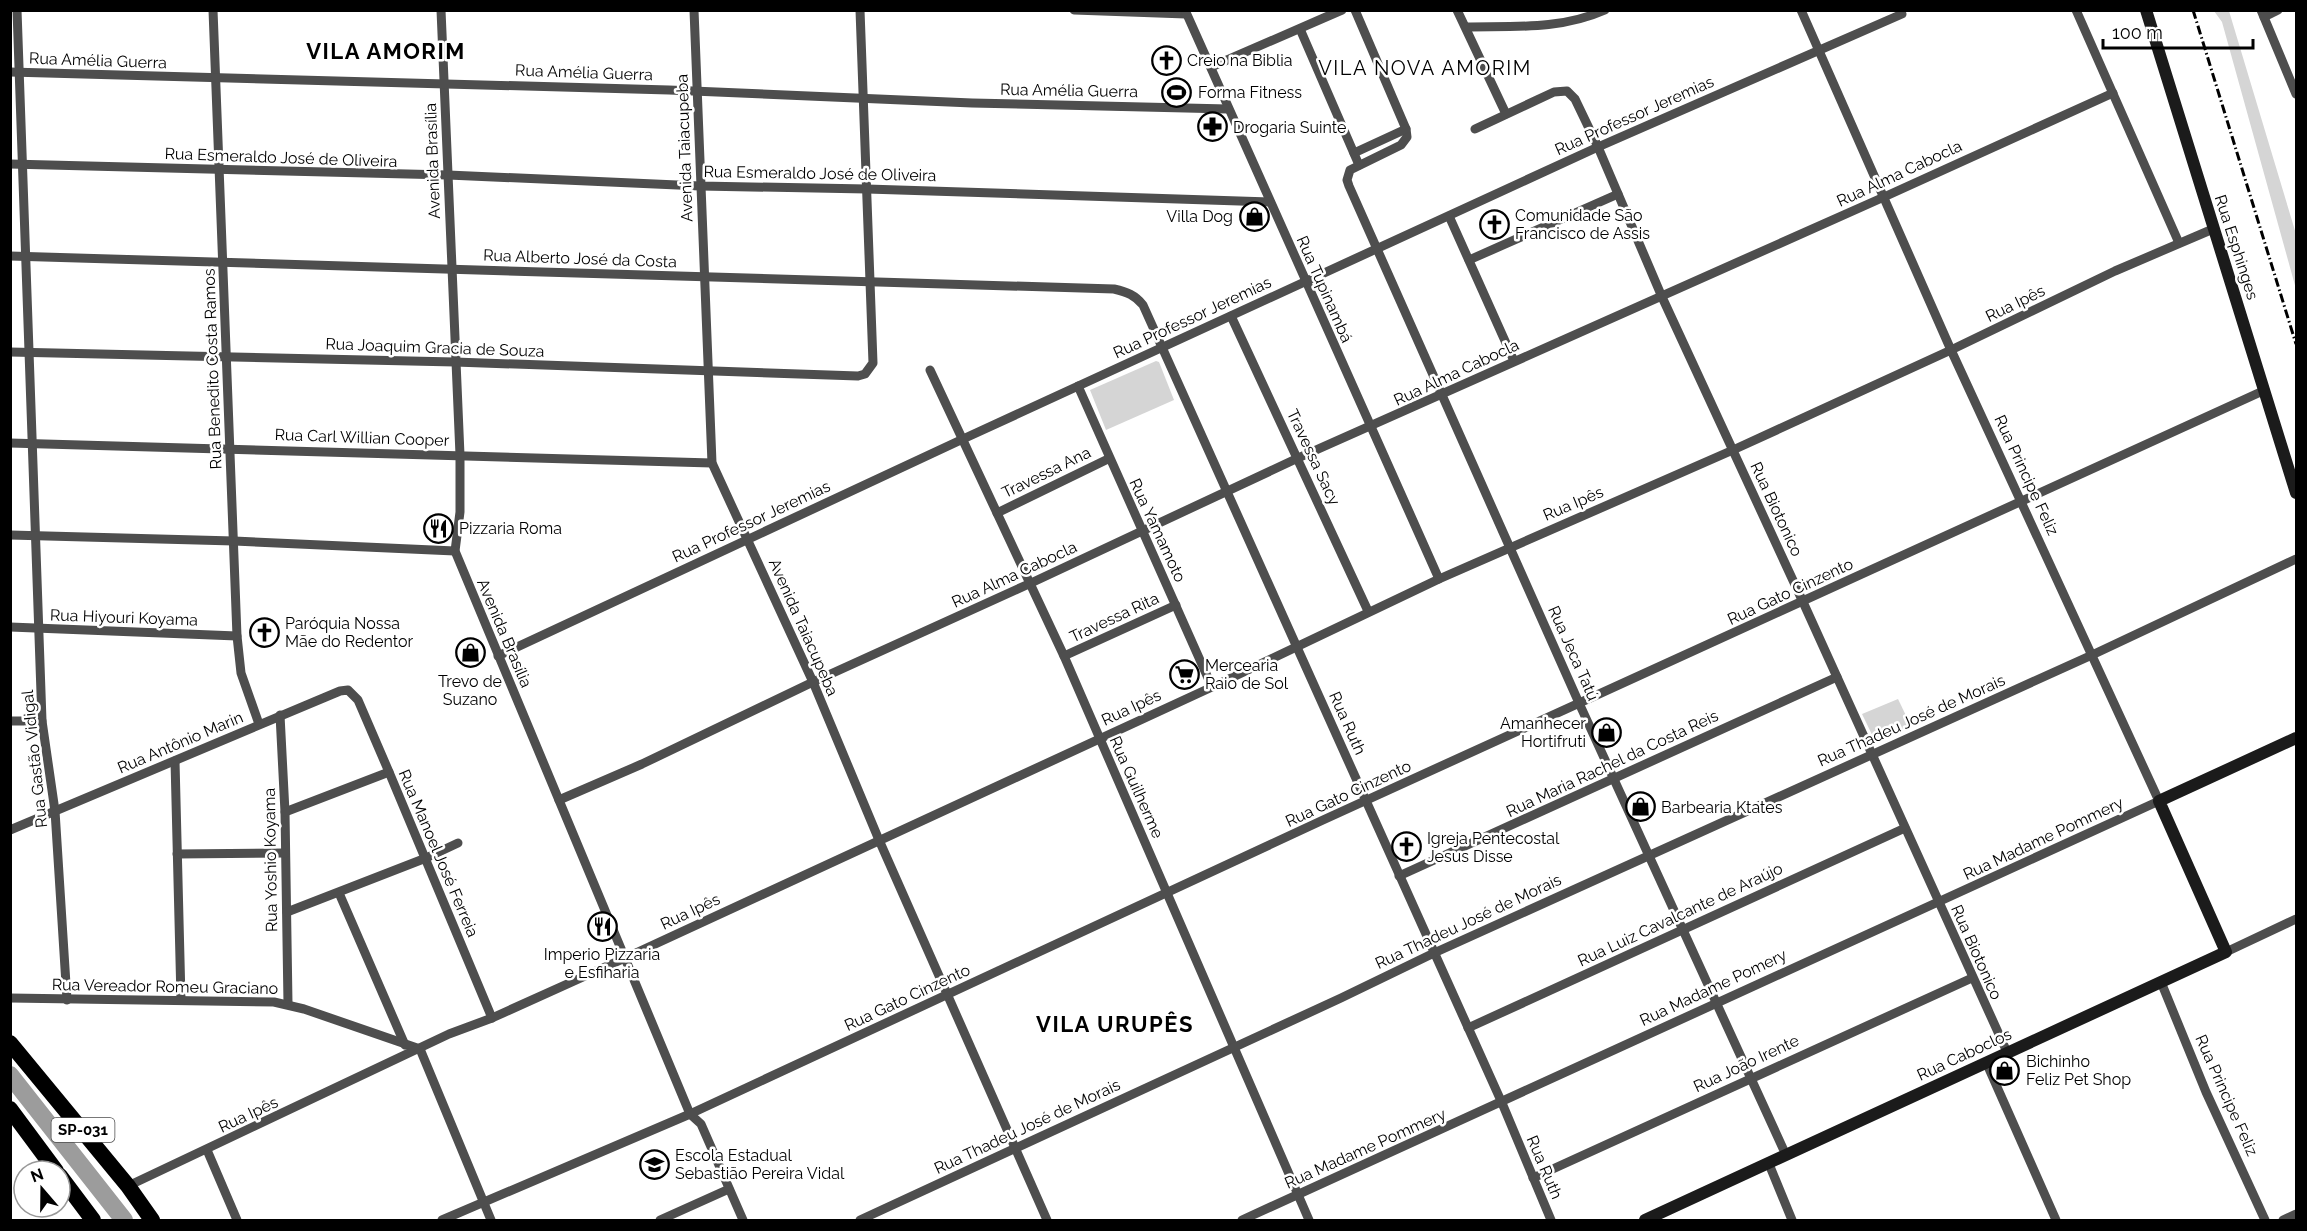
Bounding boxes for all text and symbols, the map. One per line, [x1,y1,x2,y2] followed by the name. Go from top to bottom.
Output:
[2103,12,2253,50] scale bar
[2112,22,2163,43] text: 100 m
[306,38,466,64] district label: VILA AMORIM
[1150,44,1182,76] church icon: Creio na Biblia
[29,49,167,72] street label: Rua Amélia Guerra
[1187,51,1293,70] place label: Creio na Biblia
[1318,56,1532,80] district label: VILA NOVA AMORIM
[515,61,653,84] street label: Rua Amélia Guerra
[1552,72,1717,159] street label: Rua Professor Jeremias
[672,74,697,222] street label: Avenida Taiacupeba
[1161,76,1193,108] sports icon: Forma Fitness
[1000,80,1138,101] street label: Rua Amélia Guerra
[1198,83,1302,102] place label: Forma Fitness
[421,103,444,219] street label: Avenida Brasília
[1196,111,1228,143] pharmacy icon: Drogaria Suinte
[1233,118,1346,137] place label: Drogaria Suinte
[1834,136,1965,211] street label: Rua Alma Cabocla
[164,144,398,171] street label: Rua Esmeraldo José de Oliveira
[703,162,937,185] street label: Rua Esmeraldo José de Oliveira
[2211,192,2262,302] street label: Rua Esphinges
[1238,200,1270,232] shop icon: Villa Dog
[1515,206,1650,243] place label: Comunidade São Francisco de Assis
[1166,207,1233,226] place label: Villa Dog
[1478,208,1510,240] church icon: Comunidade São Francisco de Assis
[1293,233,1357,346] street label: Rua Tupinambá
[483,246,677,271] street label: Rua Alberto José da Costa
[199,268,226,470] street label: Rua Benedito Costa Ramos
[1110,272,1274,362] street label: Rua Professor Jeremias
[1982,281,2048,326] street label: Rua Ipês
[325,334,545,361] street label: Rua Joaquim Gracia de Souza
[1391,335,1522,410] street label: Rua Alma Cabocla
[1283,406,1344,509] street label: Travessa Sacy
[1990,412,2063,539] street label: Rua Principe Feliz
[274,425,450,450] street label: Rua Carl Willian Cooper
[999,443,1094,502] street label: Travessa Ana
[1746,459,1807,559] street label: Rua Biotonico
[1125,475,1190,585] street label: Rua Yamamoto
[669,476,833,566] street label: Rua Professor Jeremias
[1540,482,1606,525] street label: Rua Ipês
[422,512,454,544] restaurant icon: Pizzaria Roma
[459,519,562,538] place label: Pizzaria Roma
[949,537,1080,612] street label: Rua Alma Cabocla
[1724,554,1856,629] street label: Rua Gato Cinzento
[765,556,842,699] street label: Avenida Taiacupeba
[473,576,536,690] street label: Avenida Brasília
[1067,589,1162,646] street label: Travessa Rita
[1544,603,1603,704] street label: Rua Jeca Tatú
[50,605,198,630] street label: Rua Hiyouri Koyama
[285,614,414,651] place label: Paróquia Nossa Mãe do Redentor
[248,616,280,648] church icon: Paróquia Nossa Mãe do Redentor
[454,637,486,669] shop icon: Trevo de Suzano
[1205,656,1289,693] place label: Mercearia Raio de Sol
[1168,658,1200,690] supermarket icon: Mercearia Raio de Sol
[1815,670,2008,770] street label: Rua Thadeu José de Morais
[438,672,502,709] place label: Trevo de Suzano
[1098,685,1164,730] street label: Rua Ipês
[18,688,51,829] street label: Rua Gastão Vidigal
[1325,689,1370,758] street label: Rua Ruth
[1503,706,1721,821] street label: Rua Maria Rachel da Costa Reis
[115,707,246,777] street label: Rua Antônio Marin
[1500,714,1586,751] place label: Amanhecer Hortifruti
[1591,716,1623,748] shop icon: Amanhecer Hortifruti
[1106,733,1168,841] street label: Rua Guilherme
[1282,756,1414,831] street label: Rua Gato Cinzento
[395,767,482,940] street label: Rua Manoel José Ferreia
[260,788,281,932] street label: Rua Yoshio Koyama
[1624,791,1656,823] shop icon: Barbearia Ktates
[1960,793,2127,884] street label: Rua Madame Pommery
[1661,798,1783,817] place label: Barbearia Ktates
[1427,829,1560,866] place label: Igreja Pentecostal Jesus Disse
[1390,831,1422,863] church icon: Igreja Pentecostal Jesus Disse
[1575,859,1786,970] street label: Rua Luiz Cavalcante de Araújo
[1372,870,1565,973] street label: Rua Thadeu José de Morais
[657,889,723,934] street label: Rua Ipês
[1947,902,2006,1003] street label: Rua Biotonico
[586,910,618,942] restaurant icon: Imperio Pizzaria e Esfiharia
[544,945,660,982] place label: Imperio Pizzaria e Esfiharia
[1637,945,1790,1030] street label: Rua Madame Pomery
[841,960,973,1035] street label: Rua Gato Cinzento
[52,975,278,998] street label: Rua Vereador Romeu Graciano
[1036,1011,1194,1037] district label: VILA URUPÊS
[1914,1024,2015,1085] street label: Rua Caboclos
[1690,1031,1802,1096] street label: Rua João Irente
[2191,1032,2262,1159] street label: Rua Principe Feliz
[2026,1052,2131,1089] place label: Bichinho Feliz Pet Shop
[1989,1054,2021,1086] shop icon: Bichinho Feliz Pet Shop
[931,1075,1124,1178] street label: Rua Thadeu José de Morais
[215,1092,281,1137] street label: Rua Ipês
[1282,1104,1449,1193] street label: Rua Madame Pommery
[52,1118,115,1142] road number: SP-031
[1523,1133,1566,1202] street label: Rua Ruth
[675,1146,845,1183] place label: Escola Estadual Sebastião Pereira Vidal
[638,1148,670,1180] school or university icon: Escola Estadual Sebastião Pereira Vidal
[12,1159,72,1219] north arrow
[28,1164,46,1186] text: N

